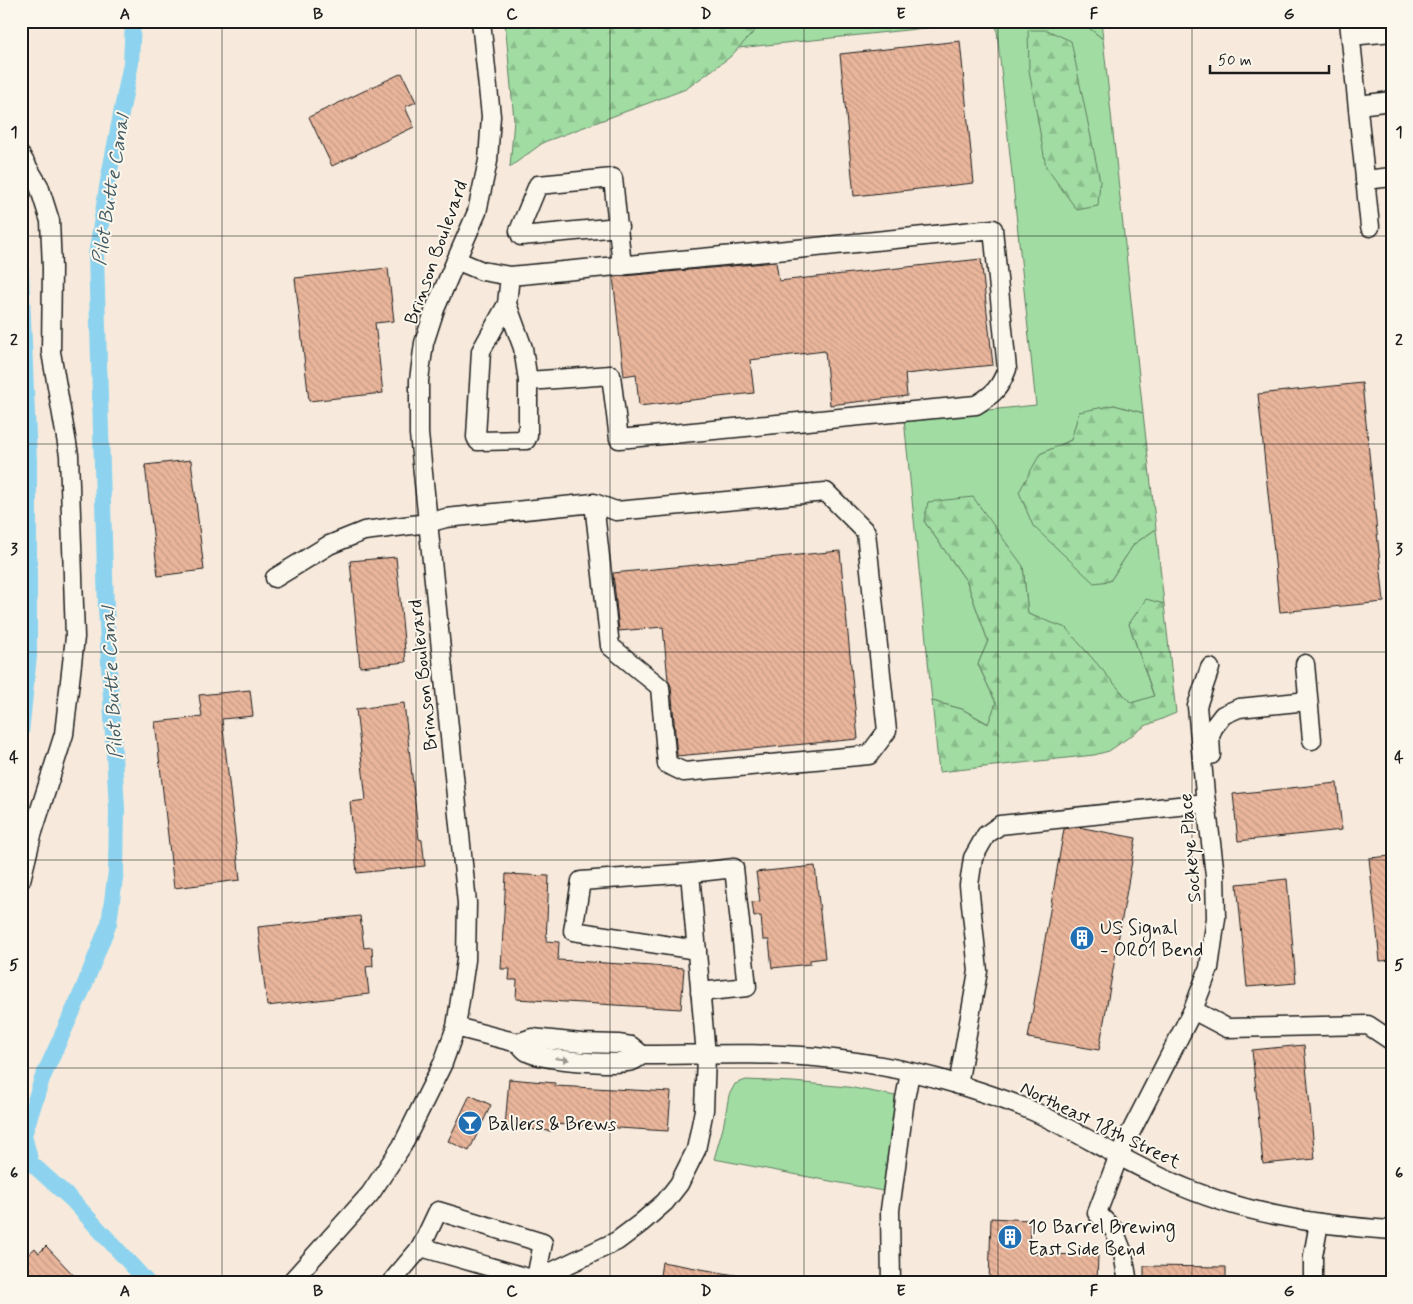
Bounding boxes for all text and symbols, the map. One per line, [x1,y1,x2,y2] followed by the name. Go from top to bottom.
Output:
[120,4,130,25] text: A
[313,4,323,25] text: B
[506,4,518,25] text: C
[700,4,712,25] text: D
[896,4,906,25] text: E
[1090,4,1099,25] text: F
[1284,4,1295,25] text: G
[1210,42,1329,74] scale bar
[1218,51,1252,71] text: 50 m
[86,110,137,267] water label: Pilot Butte Canal
[10,122,18,143] text: 1
[1395,122,1403,143] text: 1
[399,177,474,328] street label: Brinson Boulevard
[10,330,18,351] text: 2
[1395,330,1403,351] text: 2
[10,539,18,560] text: 3
[1395,539,1403,560] text: 3
[403,598,444,752] street label: Brinson Boulevard
[95,603,130,760] water label: Pilot Butte Canal
[9,747,19,768] text: 4
[1394,747,1404,768] text: 4
[1173,792,1209,904] street label: Sockeye Place
[1100,916,1203,963] place label: US Signal - OR01 Bend
[1069,925,1095,951] building icon: US Signal - OR01 Bend
[9,955,19,976] text: 5
[1394,955,1404,976] text: 5
[554,1055,570,1063] one-way arrow
[1016,1076,1185,1175] street label: Northeast 18th Street
[457,1110,483,1136] bar icon: Ballers & Brews
[488,1112,617,1137] place label: Ballers & Brews
[10,1163,18,1184] text: 6
[1395,1163,1403,1184] text: 6
[1028,1215,1176,1262] place label: 10 Barrel Brewing East Side Bend
[997,1224,1023,1250] building icon: 10 Barrel Brewing East Side Bend
[120,1281,130,1302] text: A
[313,1281,323,1302] text: B
[506,1281,518,1302] text: C
[700,1281,712,1302] text: D
[896,1281,906,1302] text: E
[1090,1281,1099,1302] text: F
[1284,1281,1295,1302] text: G

